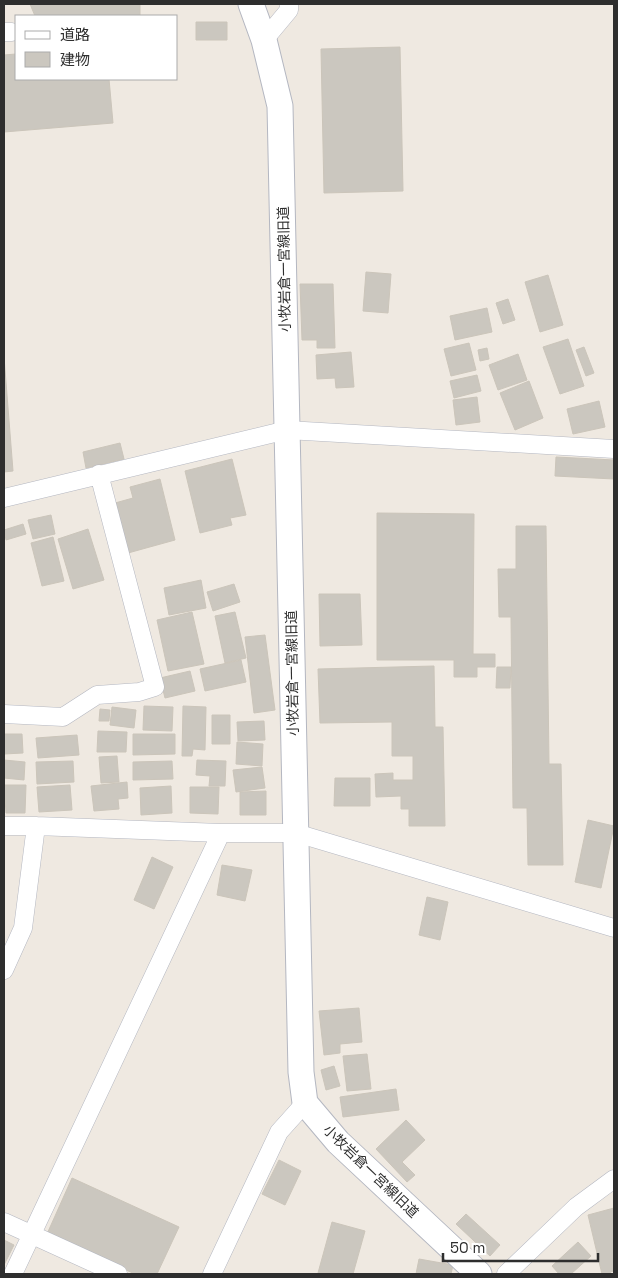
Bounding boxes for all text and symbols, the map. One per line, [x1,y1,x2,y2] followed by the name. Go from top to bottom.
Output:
[15,15,178,80] legend
[60,25,90,44] text: 道路
[60,50,90,69] text: 建物
[274,206,294,332] street label: 小牧岩倉一宮線旧道
[282,610,302,736] street label: 小牧岩倉一宮線旧道
[319,1121,423,1221] street label: 小牧岩倉一宮線旧道
[443,1230,598,1262] scale bar
[450,1238,485,1257] text: 50 m

